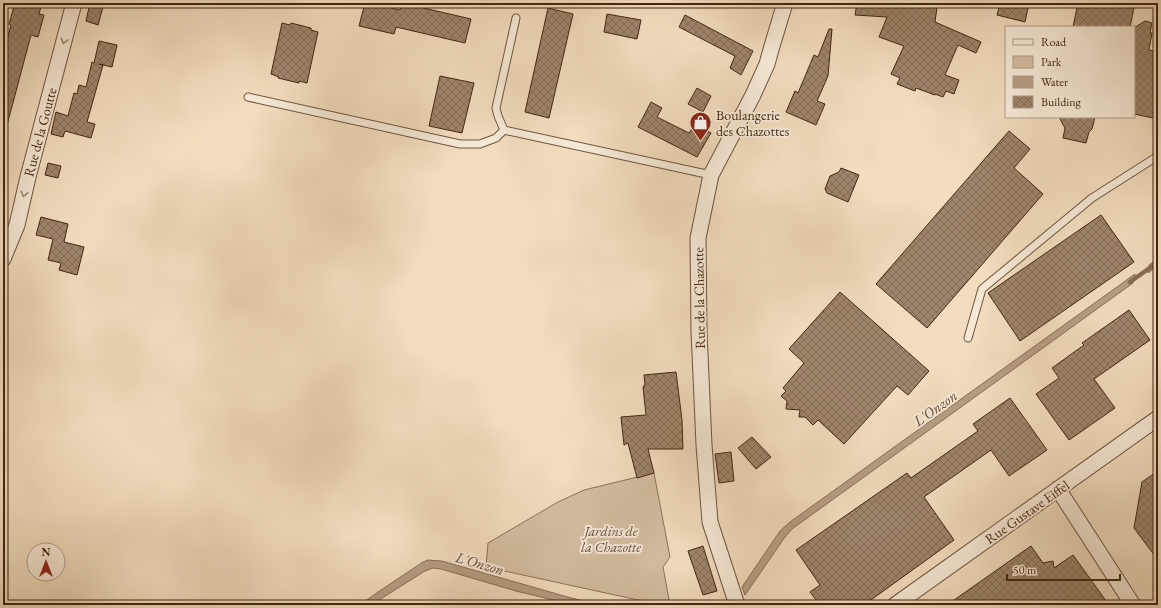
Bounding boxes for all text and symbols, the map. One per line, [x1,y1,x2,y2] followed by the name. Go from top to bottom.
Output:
[1005,26,1135,118] legend
[1041,34,1067,50] text: Road
[60,37,69,44] one-way arrow
[1041,54,1062,70] text: Park
[1041,74,1068,90] text: Water
[19,85,61,179] street label: Rue de la Goutte
[1041,94,1082,110] text: Building
[716,106,790,140] place label: Boulangerie des Chazottes
[687,110,713,143] shop icon: Boulangerie des Chazottes
[21,190,29,197] one-way arrow
[689,247,709,349] street label: Rue de la Chazotte
[908,386,961,431] water label: L'Onzon
[981,476,1073,548] street label: Rue Gustave Eiffel
[581,522,641,556] park label: Jardins de la Chazotte
[26,542,66,582] north arrow
[42,545,51,559] text: N
[452,547,507,579] water label: L'Onzon
[1007,556,1120,582] scale bar
[1013,562,1037,578] text: 50 m

